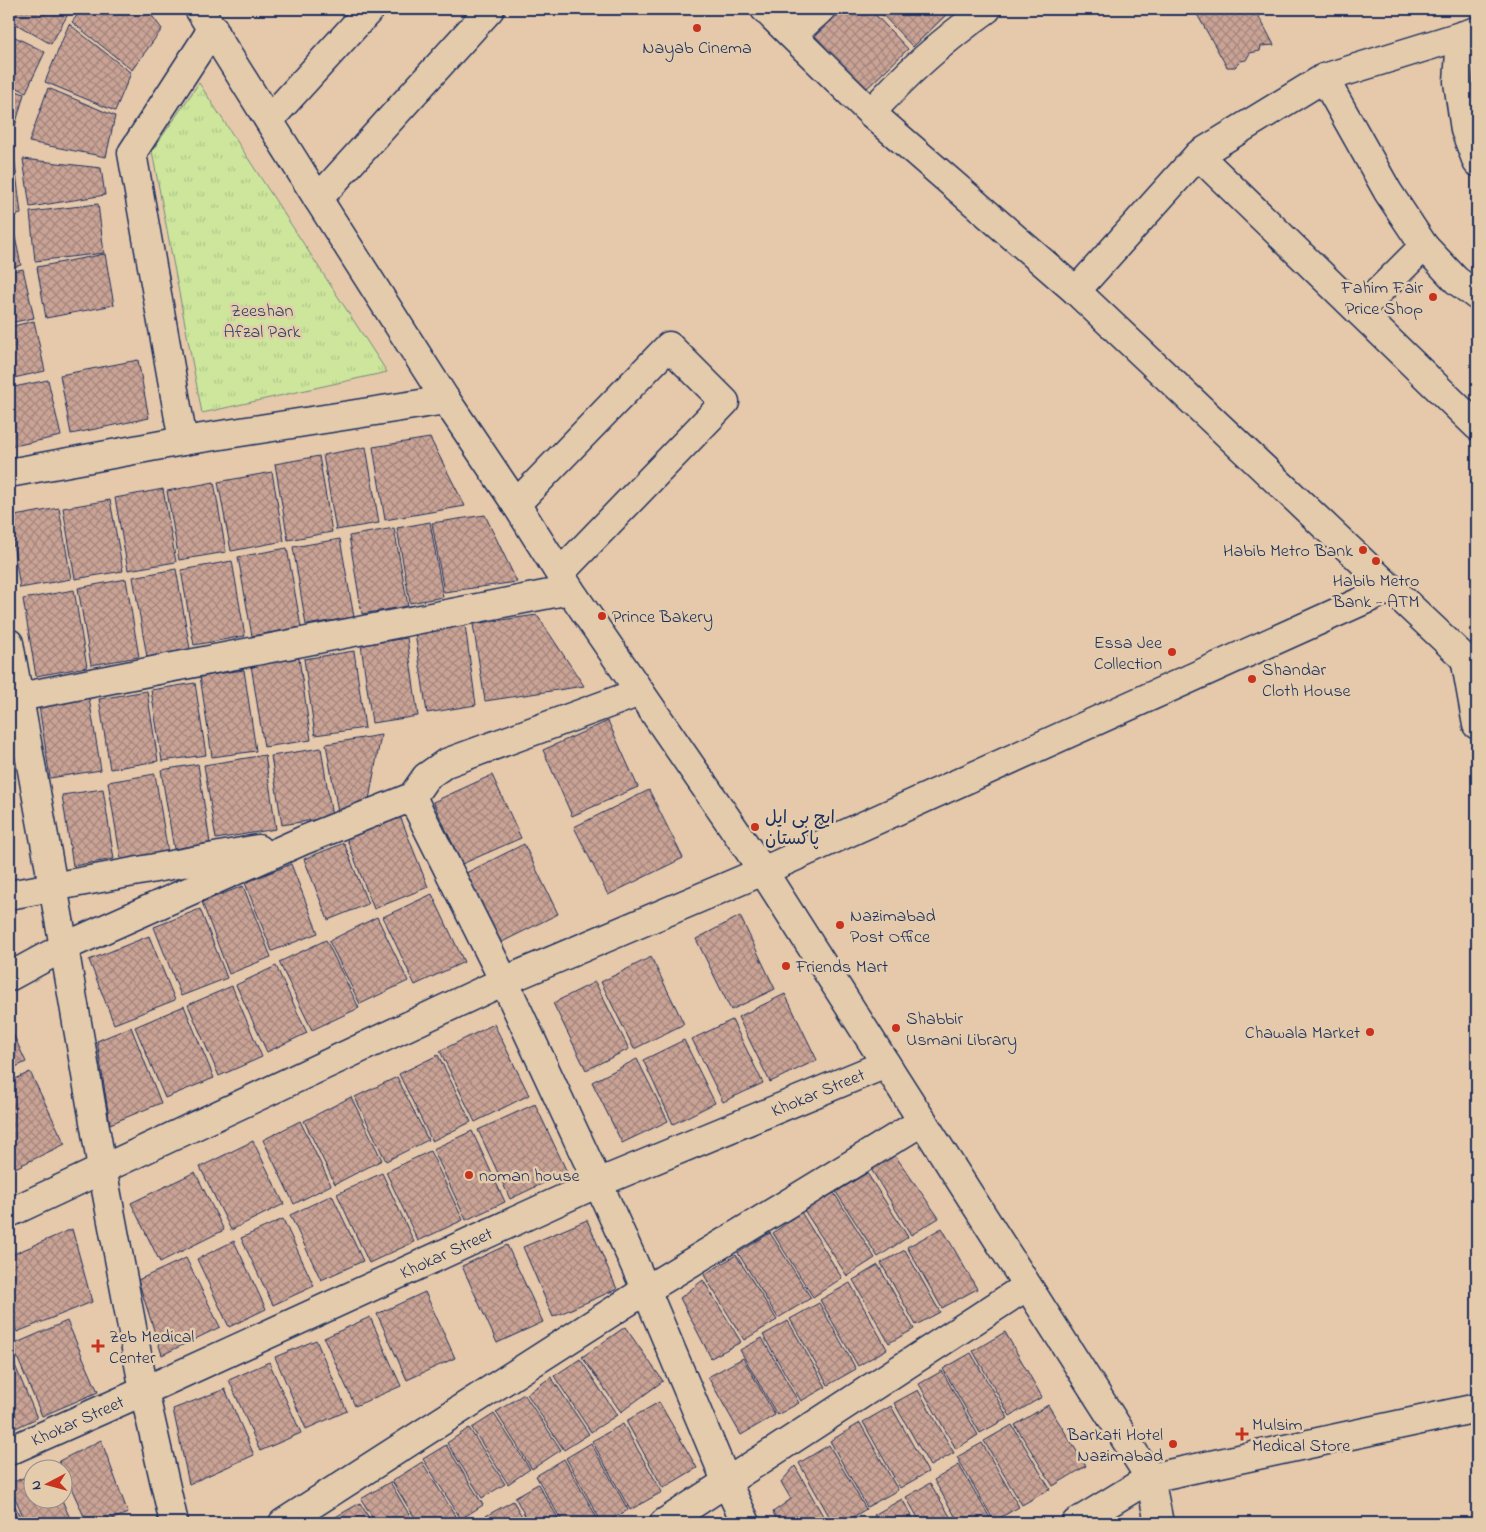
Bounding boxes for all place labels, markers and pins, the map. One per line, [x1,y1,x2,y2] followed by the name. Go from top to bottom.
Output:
[691,22,703,34] marker: Nayab Cinema
[642,36,752,62] place label: Nayab Cinema
[1340,276,1423,323] place label: Fahim Fair Price Shop
[1427,291,1439,303] marker: Fahim Fair Price Shop
[1223,539,1353,565] place label: Habib Metro Bank
[1357,544,1369,556] marker: Habib Metro Bank
[1370,555,1382,567] marker: Habib Metro Bank - ATM
[1332,569,1419,616] place label: Habib Metro Bank - ATM
[612,605,713,631] place label: Prince Bakery
[596,610,608,622] marker: Prince Bakery
[1094,631,1163,678] place label: Essa Jee Collection
[1166,646,1178,658] marker: Essa Jee Collection
[1262,658,1352,705] place label: Shandar Cloth House
[1246,673,1258,685] marker: Shandar Cloth House
[765,806,835,853] place label: ایچ بی ایل پاکستان
[749,821,761,833] marker: ایچ بی ایل پاکستان
[850,904,936,951] place label: Nazimabad Post Office
[834,919,846,931] marker: Nazimabad Post Office
[795,955,888,981] place label: Friends Mart
[780,960,792,972] marker: Friends Mart
[906,1007,1017,1054] place label: Shabbir Usmani Library
[1245,1021,1360,1047] place label: Chawala Market
[890,1022,902,1034] marker: Shabbir Usmani Library
[1364,1026,1376,1038] marker: Chawala Market
[479,1164,581,1190] place label: noman house
[463,1169,475,1181] marker: noman house
[109,1325,194,1372] place label: Zeb Medical Center
[91,1339,105,1353] marker: Zeb Medical Center
[1252,1413,1351,1460] place label: Mulsim Medical Store
[1066,1423,1163,1470] place label: Barkati Hotel Nazimabad
[1236,1428,1248,1440] marker: Mulsim Medical Store
[1167,1438,1179,1450] marker: Barkati Hotel Nazimabad

